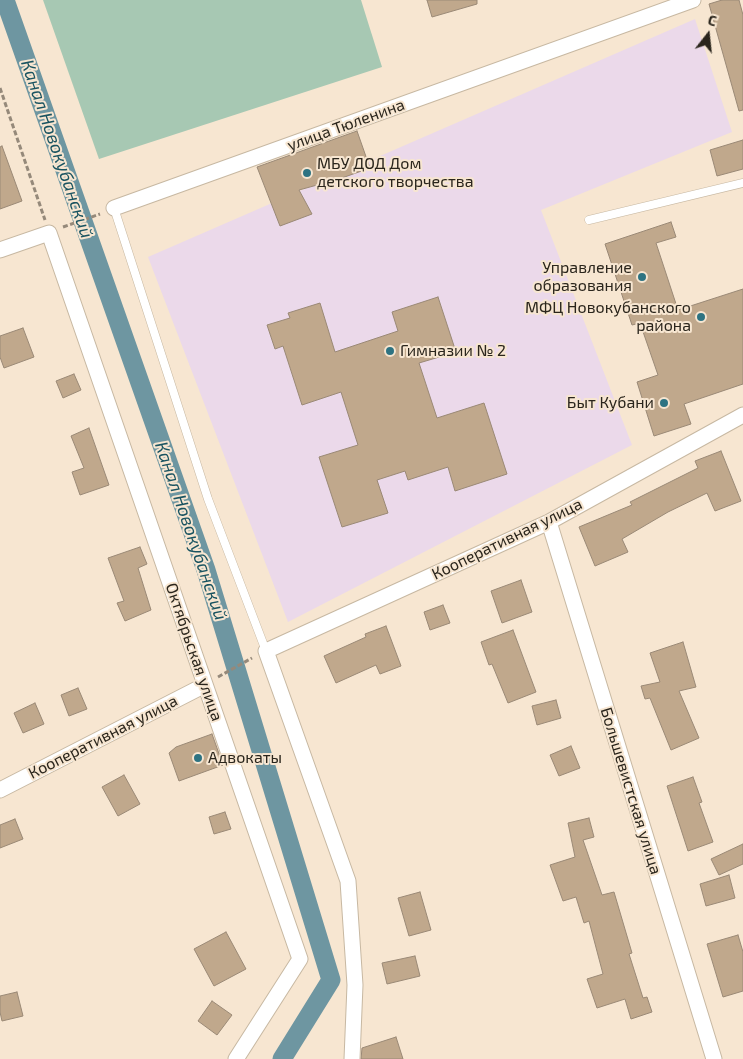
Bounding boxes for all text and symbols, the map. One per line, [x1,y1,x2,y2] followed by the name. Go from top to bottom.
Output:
[683,10,733,60] north arrow
[706,11,719,29] text: С
[16,57,98,241] water label: Канал Новокубанский
[285,95,407,155] street label: улица Тюленина
[317,154,474,192] place label: МБУ ДОД Дом детского творчества
[301,167,313,179] marker: МБУ ДОД Дом детского творчества
[533,258,632,296] place label: Управление образования
[636,271,648,283] marker: Управление образования
[525,298,691,336] place label: МФЦ Новокубанского района
[695,311,707,323] marker: МФЦ Новокубанского района
[400,341,506,361] place label: Гимназии № 2
[384,345,396,357] marker: Гимназии № 2
[567,393,654,413] place label: Быт Кубани
[658,397,670,409] marker: Быт Кубани
[150,439,232,623] water label: Канал Новокубанский
[429,494,585,584] street label: Кооперативная улица
[161,580,227,724] street label: Октябрьская улица
[25,691,181,783] street label: Кооперативная улица
[596,705,666,877] street label: Большевистская улица
[208,748,282,768] place label: Адвокаты
[192,752,204,764] marker: Адвокаты

